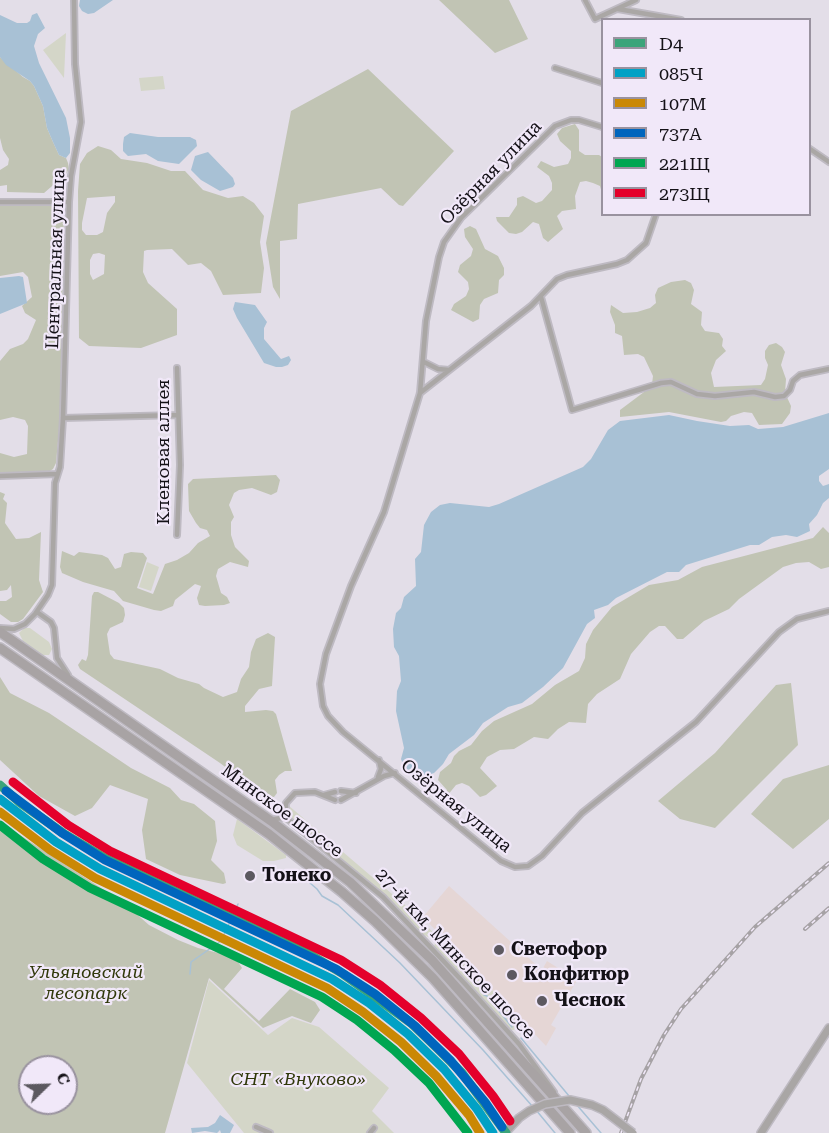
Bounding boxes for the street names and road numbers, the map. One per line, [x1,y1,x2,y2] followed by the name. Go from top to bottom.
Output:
[436,116,546,230] street label: Озёрная улица
[42,169,70,349] street label: Центральная улица
[153,379,175,525] street label: Кленовая аллея
[396,755,516,857] street label: Озёрная улица
[217,760,347,862] street label: Минское шоссе
[370,864,540,1044] street label: 27-й км, Минское шоссе

